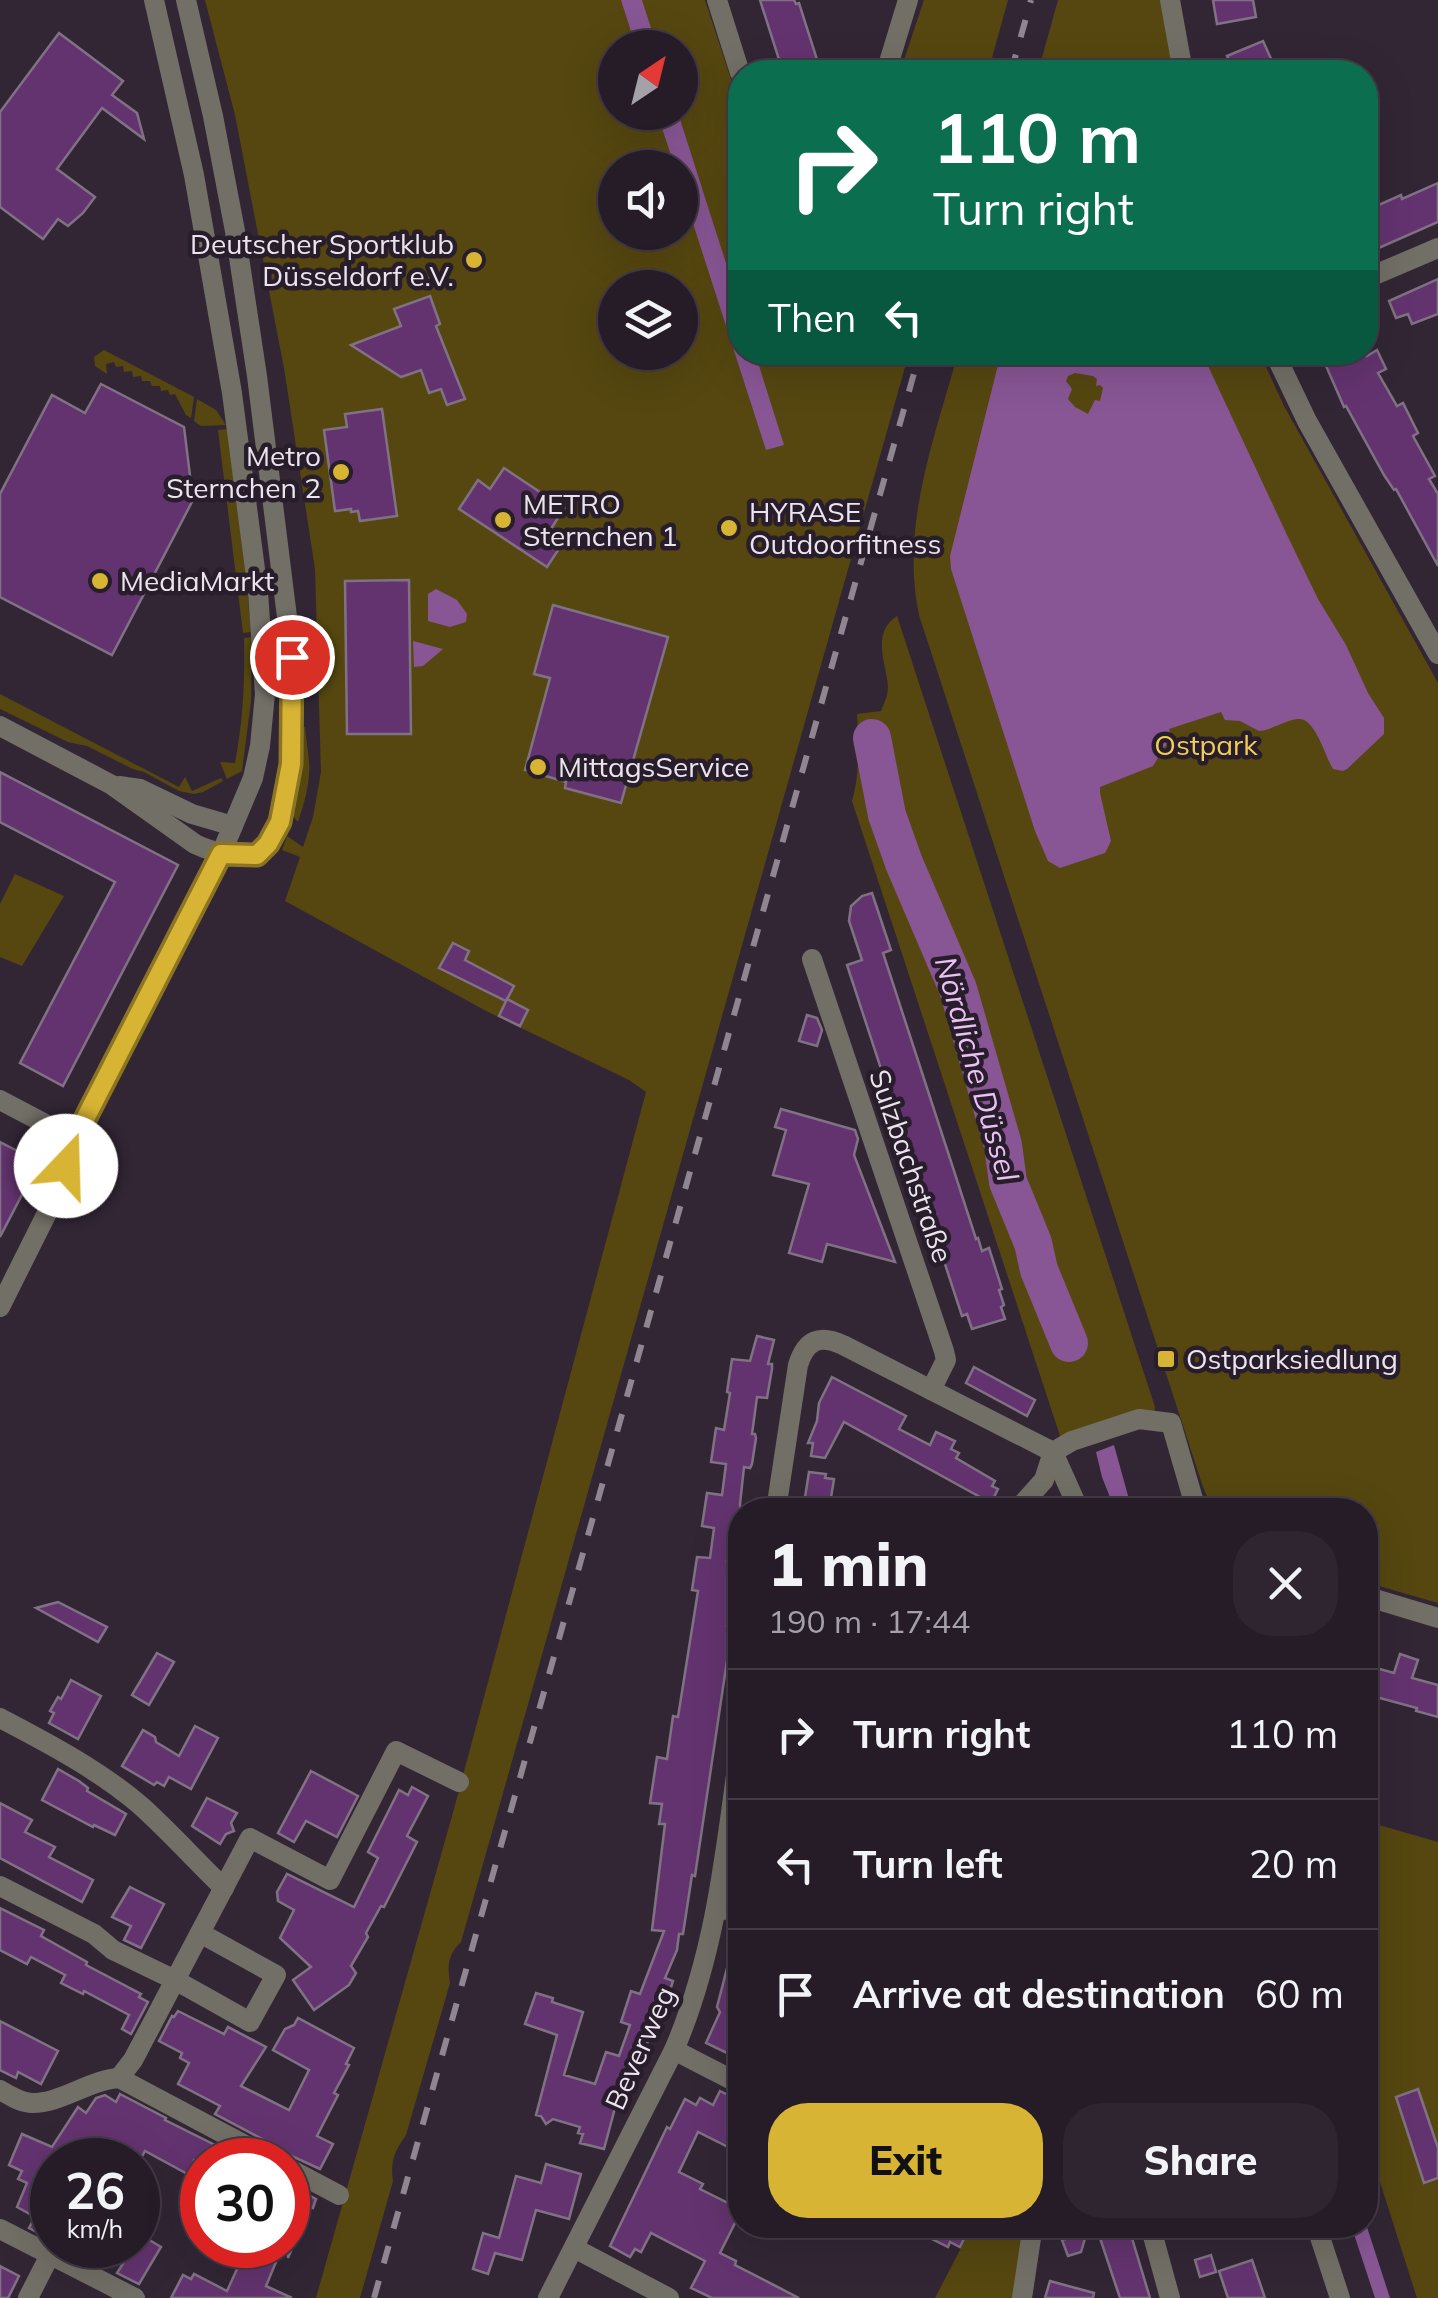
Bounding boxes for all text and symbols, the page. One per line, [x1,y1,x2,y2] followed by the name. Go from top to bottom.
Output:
[598,30,698,130] north arrow
[598,30,698,370] map controls
[933,93,1141,181] text: 110 m
[768,100,898,230] icon: right
[598,150,698,250] button: sound
[933,180,1134,236] text: Turn right
[190,226,454,293] place label: Deutscher Sportklub Düsseldorf e.V.
[463,249,485,271] marker: Deutscher Sportklub Düsseldorf e.V.
[598,270,698,370] button: layers
[876,290,931,345] icon: left
[768,294,856,342] text: Then
[166,438,321,505] place label: Metro Sternchen 2
[330,461,352,483] marker: Metro Sternchen 2
[523,486,678,553] place label: METRO Sternchen 1
[749,494,941,561] place label: HYRASE Outdoorfitness
[492,509,514,531] marker: METRO Sternchen 1
[718,517,740,539] marker: HYRASE Outdoorfitness
[120,563,275,598] place label: MediaMarkt
[89,570,111,592] marker: MediaMarkt
[250,615,335,700] pin
[265,630,320,685] icon: arrive
[1154,727,1258,762] park label: Ostpark
[558,749,750,784] place label: MittagsService
[527,756,549,778] marker: MittagsService
[927,952,1027,1186] water label: Nördliche Düssel
[862,1065,961,1267] street label: Sulzbachstraße
[14,1114,118,1218] position arrow
[1186,1341,1398,1376] place label: Ostparksiedlung
[1155,1348,1177,1370] marker: Ostparksiedlung
[768,1526,929,1601] text: 1 min
[1233,1531,1338,1636] button: close
[768,1601,970,1641] text: 190 m · 17:44
[768,1707,823,1762] icon: right
[853,1710,1030,1758] text: Turn right
[1226,1710,1338,1758] text: 110 m
[768,1837,823,1892] icon: left
[853,1840,1003,1888] text: Turn left
[1249,1840,1338,1888] text: 20 m
[768,1967,823,2022] icon: arrive
[853,1970,1225,2018] text: Arrive at destination
[1255,1970,1344,2018] text: 60 m
[597,1981,682,2115] street label: Beverweg
[768,2103,1043,2218] button: Exit
[1063,2103,1338,2218] button: Share
[180,2138,310,2268] speed limit sign: 30
[65,2159,125,2222] text: 26
[67,2213,123,2244] text: km/h

